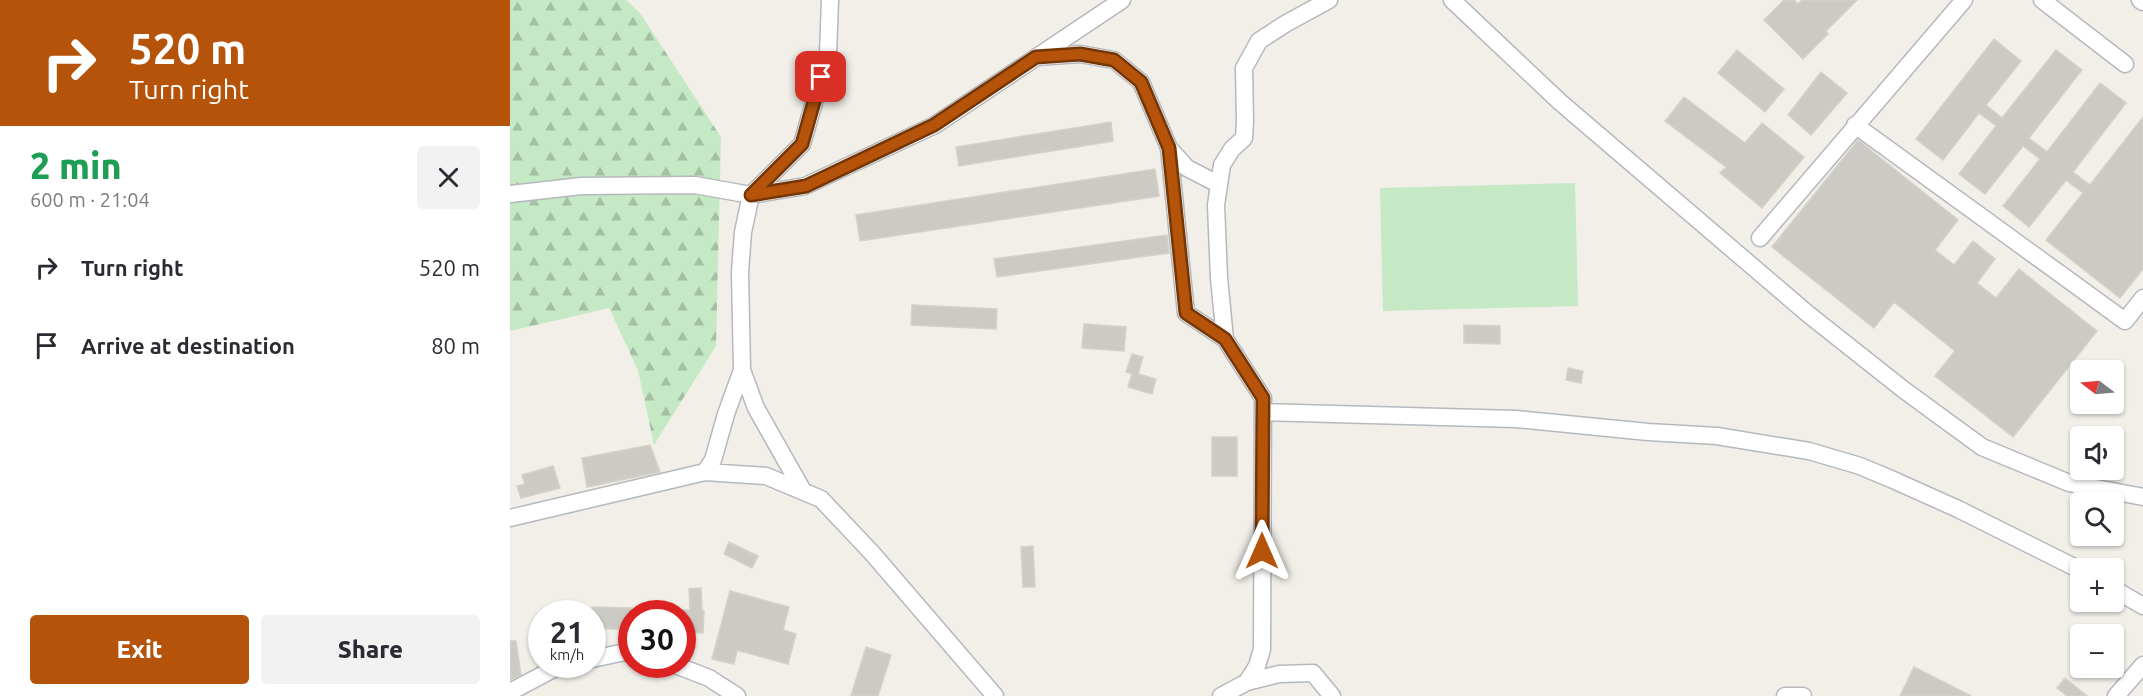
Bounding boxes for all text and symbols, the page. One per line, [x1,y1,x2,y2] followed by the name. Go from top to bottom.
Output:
[30,24,108,102] icon: right
[129,25,246,72] text: 520 m
[795,51,846,102] pin
[804,60,837,93] icon: arrive
[129,74,249,104] text: Turn right
[30,145,122,186] text: 2 min
[417,146,480,209] button: close
[30,188,150,211] text: 600 m · 21:04
[30,251,63,284] icon: right
[81,255,183,280] text: Turn right
[419,255,480,280] text: 520 m
[30,329,63,362] icon: arrive
[81,333,295,358] text: Arrive at destination
[431,333,480,358] text: 80 m
[2070,360,2124,414] north arrow
[2070,360,2124,678] map controls
[2070,426,2124,480] button: sound
[2070,492,2124,546] button: search
[1230,519,1294,583] position arrow
[2070,558,2124,612] button: +
[618,600,696,678] speed limit sign: 30
[30,615,249,684] button: Exit
[261,615,480,684] button: Share
[550,615,584,649] text: 21
[2070,624,2124,678] button: −
[550,646,584,663] text: km/h

